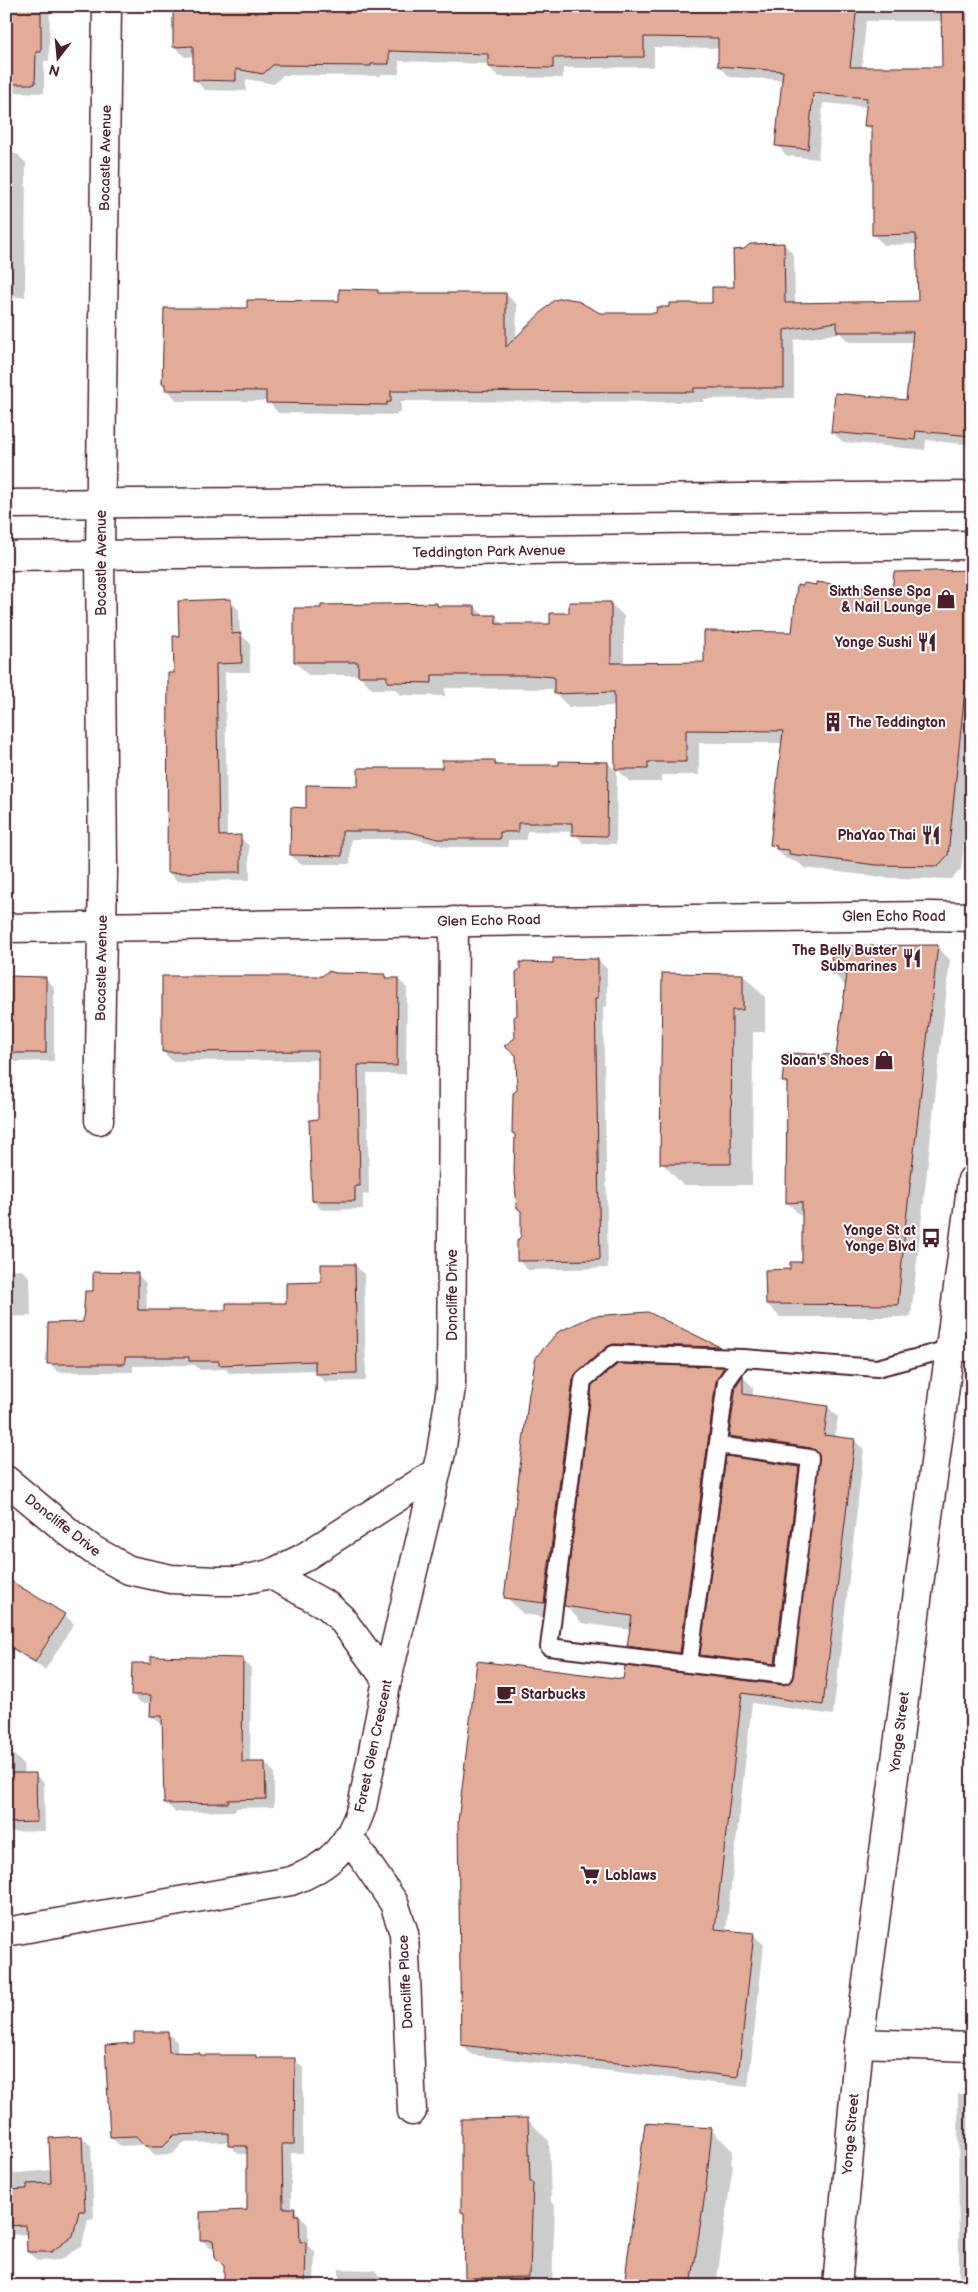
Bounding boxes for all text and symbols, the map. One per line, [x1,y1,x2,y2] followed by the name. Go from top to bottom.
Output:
[32,32,82,82] north arrow
[47,60,62,80] text: N
[96,105,115,211] street label: Bocastle Avenue
[93,510,110,616] street label: Bocastle Avenue
[412,542,566,561] street label: Teddington Park Avenue
[829,583,931,616] place label: Sixth Sense Spa & Nail Lounge
[935,588,957,610] shop icon: Sixth Sense Spa & Nail Lounge
[916,631,938,653] restaurant icon: Yonge Sushi
[835,634,912,651] place label: Yonge Sushi
[822,711,844,733] building icon: The Teddington
[848,714,946,731] place label: The Teddington
[920,824,942,846] restaurant icon: PhaYao Thai
[837,827,916,844] place label: PhaYao Thai
[842,908,946,925] street label: Glen Echo Road
[437,911,541,930] street label: Glen Echo Road
[92,915,111,1021] street label: Bocastle Avenue
[792,942,897,975] place label: The Belly Buster Submarines
[901,947,923,969] restaurant icon: The Belly Buster Submarines
[873,1049,895,1071] shop icon: Sloan's Shoes
[781,1052,869,1069] place label: Sloan's Shoes
[844,1222,916,1255] place label: Yonge St at Yonge Blvd
[920,1227,942,1249] bus stop icon: Yonge St at Yonge Blvd
[444,1249,461,1341] street label: Doncliffe Drive
[21,1490,104,1560] street label: Doncliffe Drive
[351,1677,396,1814] street label: Forest Glen Crescent
[495,1683,517,1705] cafe icon: Starbucks
[521,1686,586,1703] place label: Starbucks
[886,1690,913,1774] street label: Yonge Street
[579,1864,601,1886] supermarket icon: Loblaws
[605,1867,657,1884] place label: Loblaws
[395,1934,416,2030] street label: Doncliffe Place
[838,2092,863,2176] street label: Yonge Street

